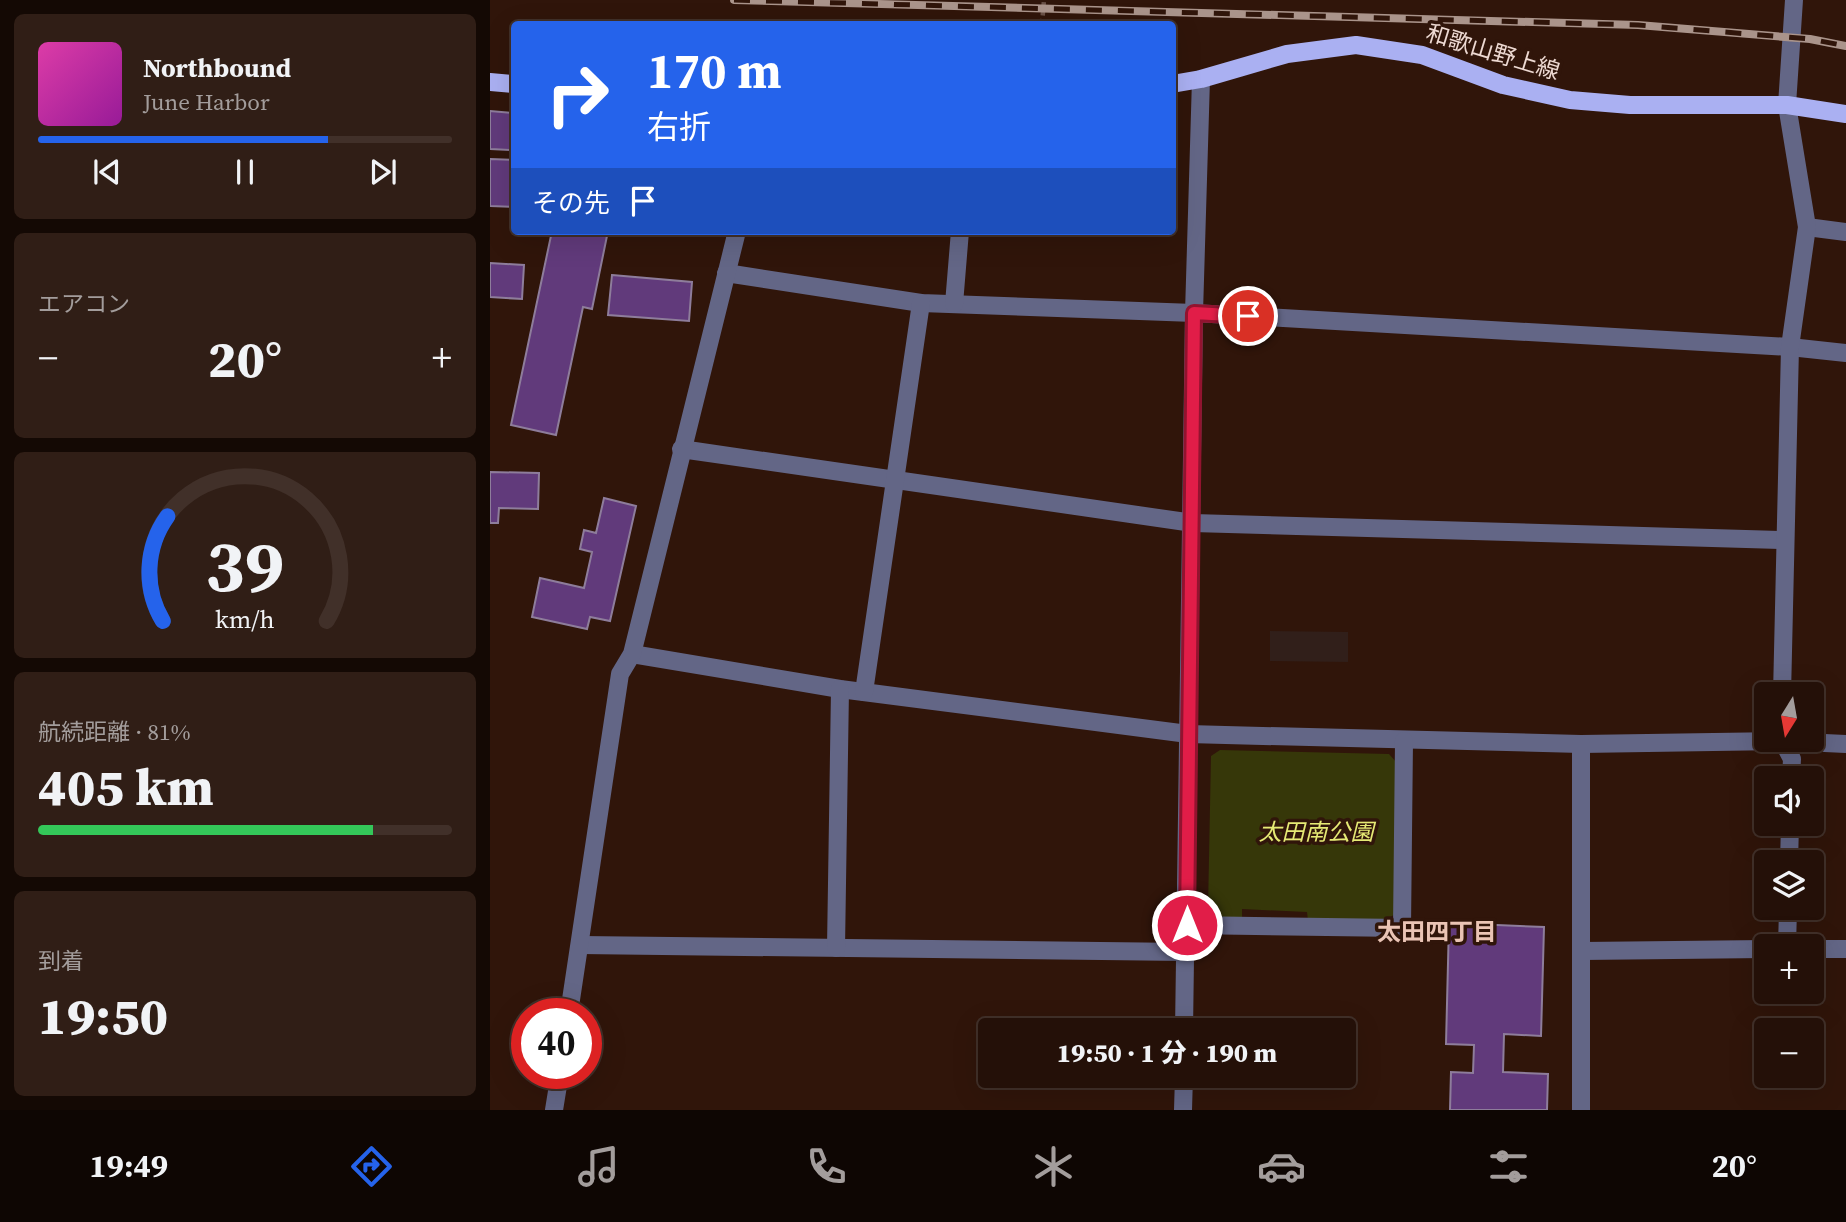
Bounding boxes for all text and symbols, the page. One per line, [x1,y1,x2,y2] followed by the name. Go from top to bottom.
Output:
[1422,17,1564,87] street label: 和歌山野上線
[647,37,782,104] text: 170 m
[532,49,623,140] icon: right
[143,50,291,86] text: Northbound
[143,86,270,118] text: June Harbor
[647,105,711,149] text: 右折
[88,153,126,191] icon: previous
[226,153,264,191] icon: pause
[364,153,402,191] icon: next
[624,182,662,220] icon: arrive
[532,185,610,221] text: その先
[1218,286,1278,346] pin
[38,288,130,320] text: エアコン
[1229,297,1267,335] icon: arrive
[208,323,282,394] text: 20°
[38,332,58,384] text: −
[432,332,452,384] text: +
[206,516,284,615] text: 39
[215,602,275,636] text: km/h
[1754,682,1824,752] north arrow
[1754,682,1824,1088] map controls
[38,716,191,748] text: 航続距離 · 81%
[38,751,214,822] text: 405 km
[1754,766,1824,836] button: sound
[1259,816,1377,848] park label: 太田南公園
[1754,850,1824,920] button: layers
[1150,888,1224,962] position arrow
[1377,915,1497,948] district label: 太田四丁目
[1754,934,1824,1004] button: +
[38,945,84,977] text: 到着
[38,980,168,1051] text: 19:50
[511,998,602,1089] speed limit sign: 40
[1754,1018,1824,1088] button: −
[1057,1035,1277,1071] text: 19:50 · 1 分 · 190 m
[347,1142,396,1191] icon: directions
[574,1142,623,1191] icon: music
[802,1142,851,1191] icon: phone
[1029,1142,1078,1191] icon: climate
[1257,1142,1306,1191] icon: car
[1484,1142,1533,1191] icon: filters
[89,1144,168,1188] text: 19:49
[1712,1144,1757,1188] text: 20°

